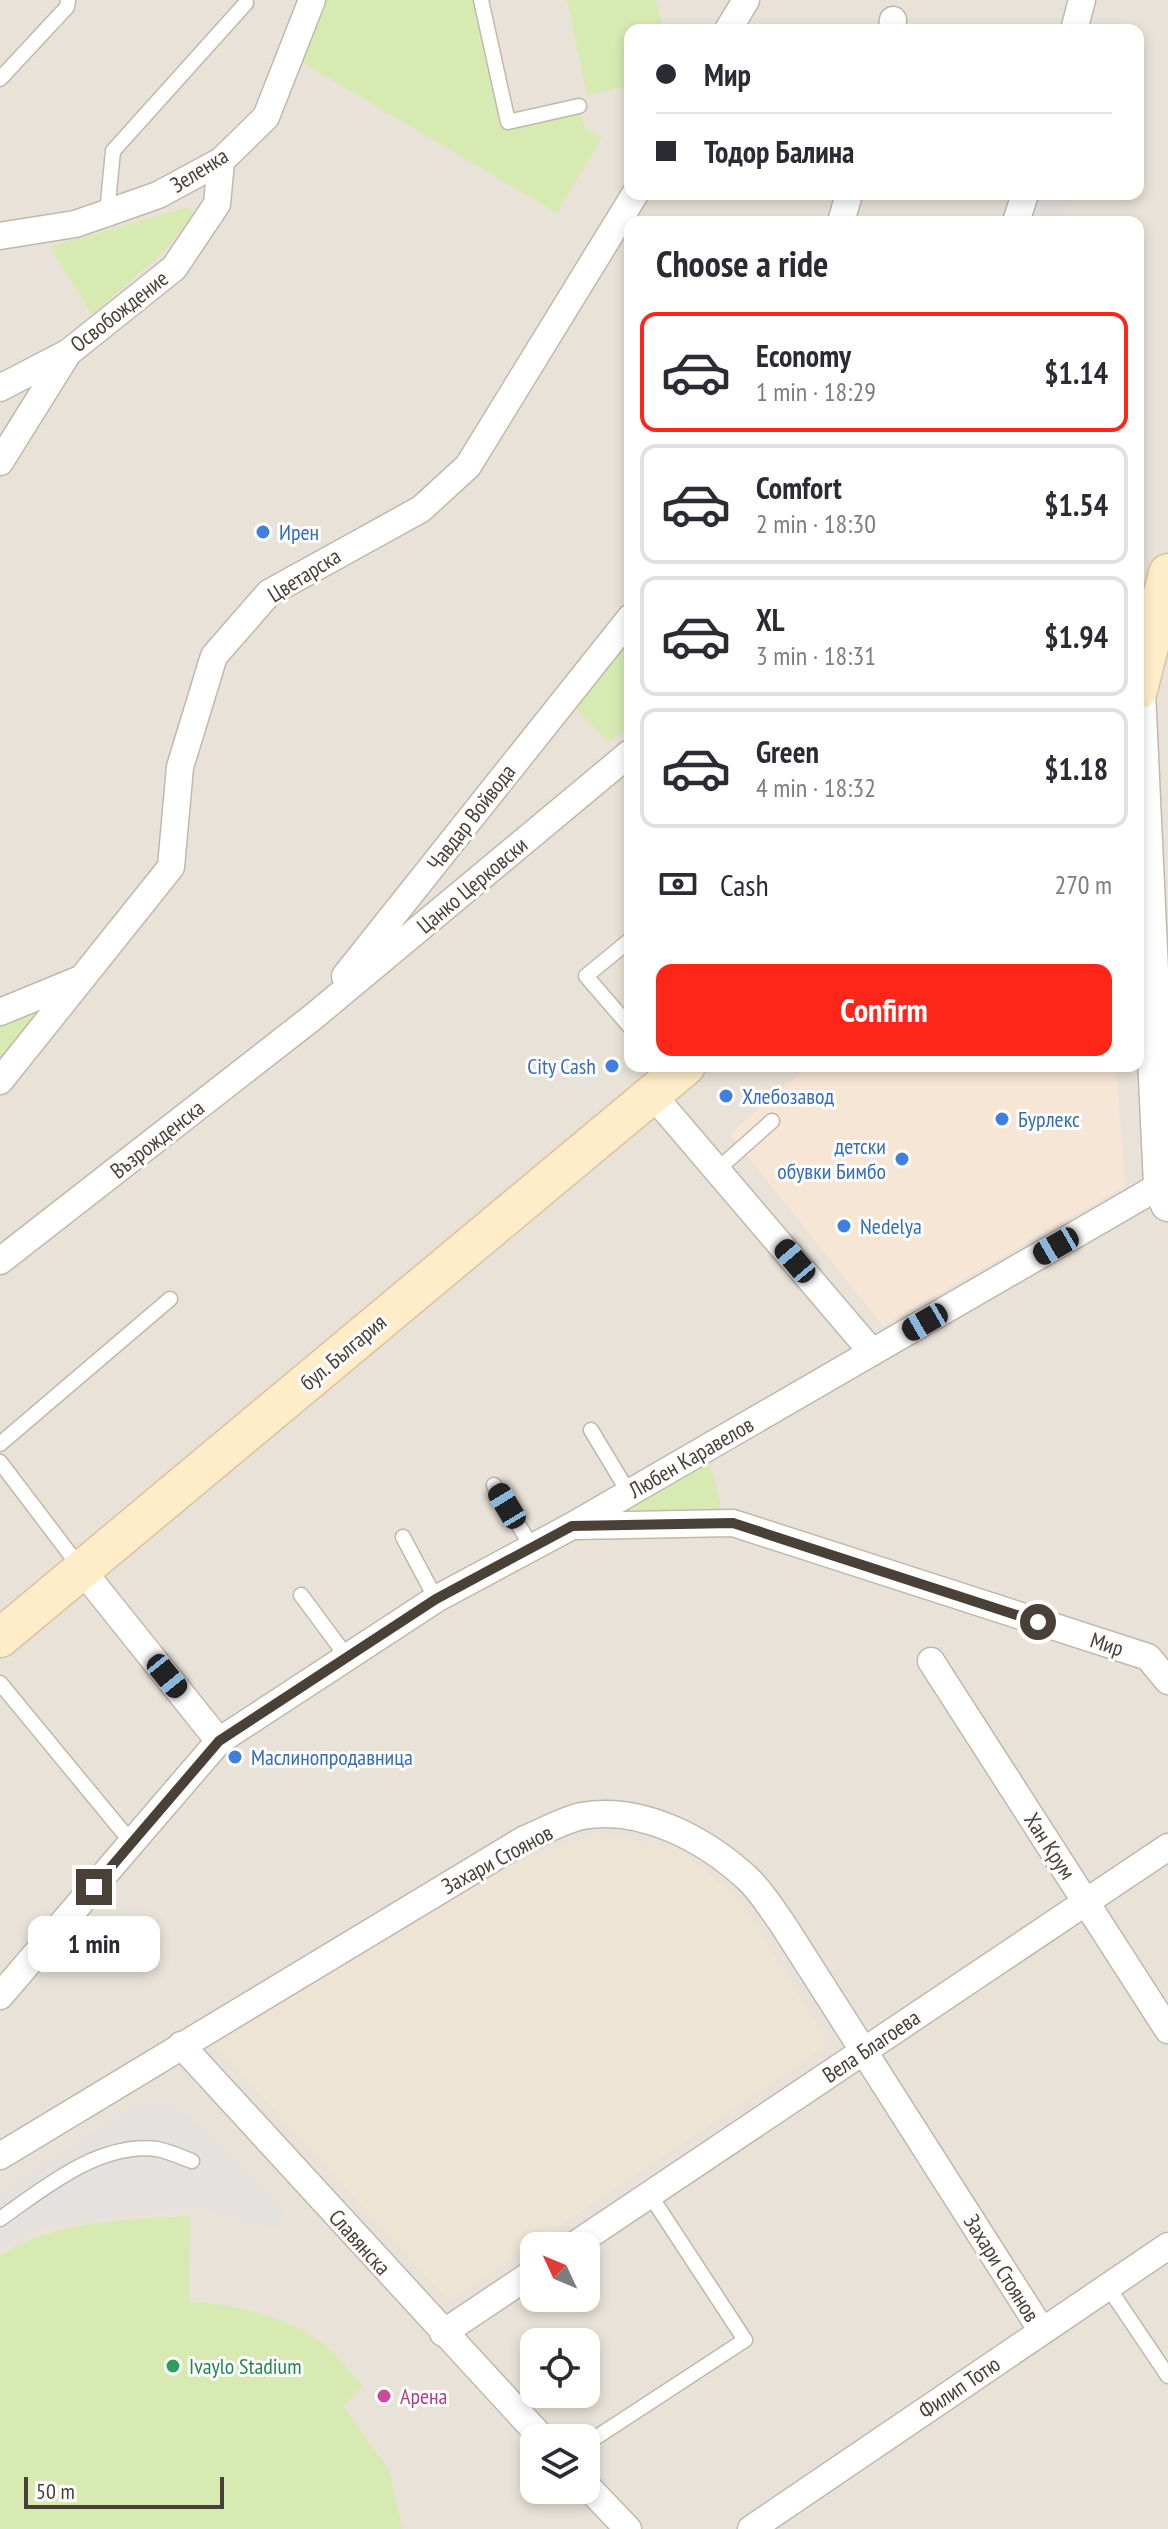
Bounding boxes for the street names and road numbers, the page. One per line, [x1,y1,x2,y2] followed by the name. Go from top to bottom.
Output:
[165,141,233,199] street label: Зеленка
[65,264,173,358] street label: Освобождение
[262,542,346,608] street label: Цветарска
[421,758,521,876] street label: Чавдар Войвода
[411,831,533,939] street label: Цанко Церковски
[104,1094,210,1184] street label: Възрожденска
[294,1308,392,1396] street label: бул. България
[623,1410,759,1505] street label: Любен Каравелов
[1087,1626,1127,1662] street label: Мир
[1018,1807,1082,1885] street label: Хан Крум
[437,1818,557,1900] street label: Захари Стоянов
[817,2003,925,2089] street label: Вела Благоева
[323,2203,397,2281] street label: Славянска
[958,2209,1046,2327] street label: Захари Стоянов
[913,2350,1005,2424] street label: Филип Тотю

